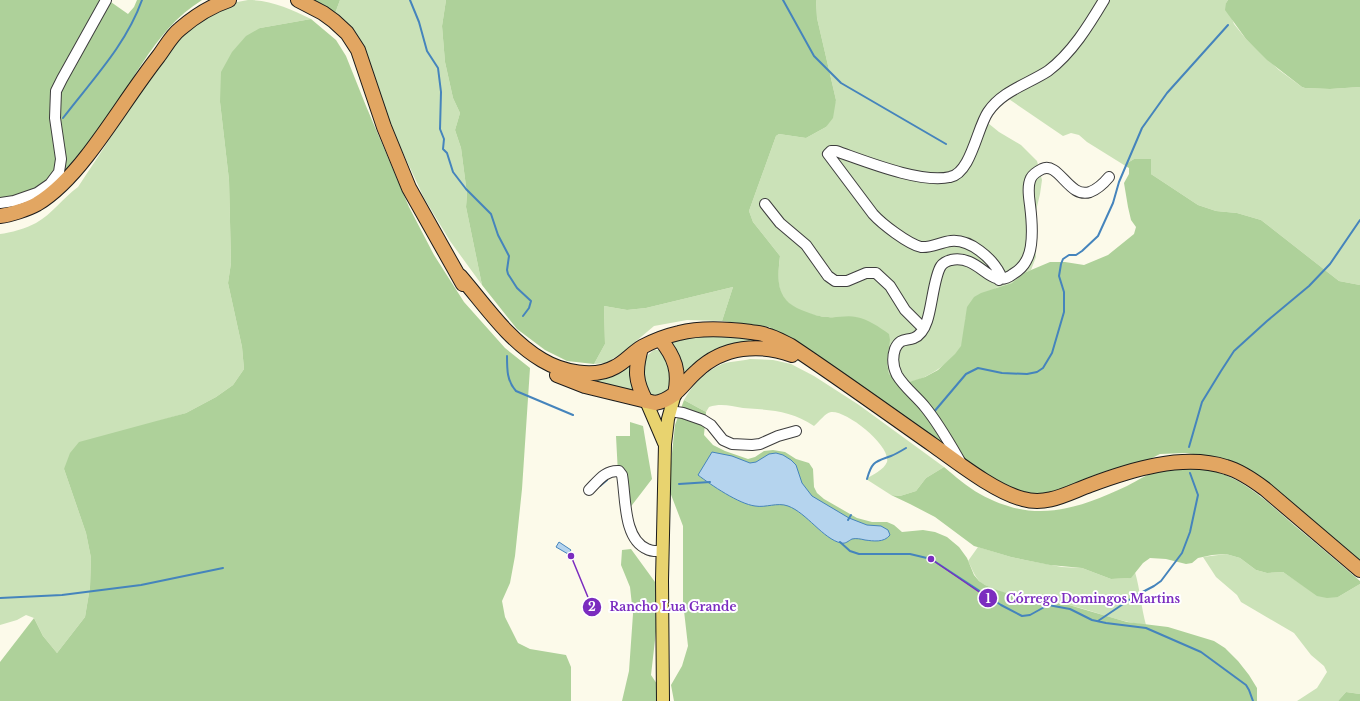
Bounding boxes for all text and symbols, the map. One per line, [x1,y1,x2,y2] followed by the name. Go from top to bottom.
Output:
[978,586,1188,610] callout: Córrego Domingos Martins
[985,591,991,606] text: 1
[1006,591,1180,606] text: Córrego Domingos Martins
[582,595,745,619] callout: Rancho Lua Grande
[588,599,596,614] text: 2
[610,599,736,614] text: Rancho Lua Grande

